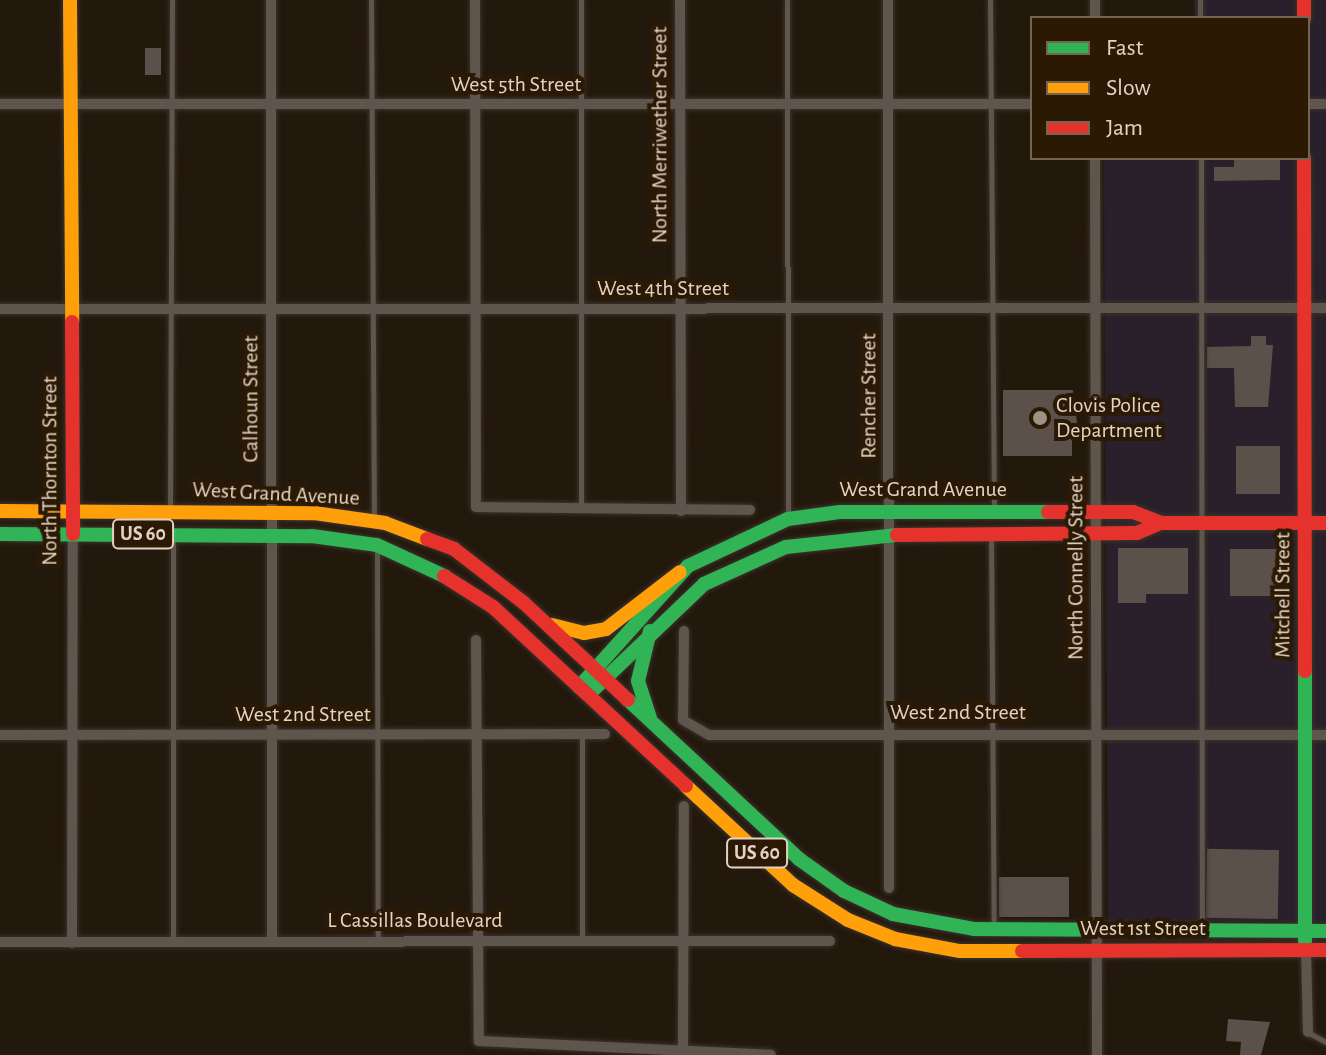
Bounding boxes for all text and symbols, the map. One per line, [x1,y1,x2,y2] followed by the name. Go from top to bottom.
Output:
[1030,16,1310,160] legend
[647,27,673,243] street label: North Merriwether Street
[1106,36,1143,60] text: Fast
[451,72,581,98] street label: West 5th Street
[1106,76,1151,100] text: Slow
[1106,116,1143,140] text: Jam
[597,276,729,302] street label: West 4th Street
[856,333,882,459] street label: Rencher Street
[238,335,264,463] street label: Calhoun Street
[37,376,63,566] street label: North Thornton Street
[1056,392,1162,444] place label: Clovis Police Department
[1031,409,1049,427] marker: Clovis Police Department
[192,476,360,512] street label: West Grand Avenue
[1063,476,1089,660] street label: North Connelly Street
[839,477,1007,503] street label: West Grand Avenue
[111,518,175,550] road number: US 60
[1270,532,1296,658] street label: Mitchell Street
[890,700,1026,726] street label: West 2nd Street
[235,702,371,728] street label: West 2nd Street
[725,837,789,869] road number: US 60
[327,908,503,934] street label: L Cassillas Boulevard
[1080,916,1206,942] street label: West 1st Street

